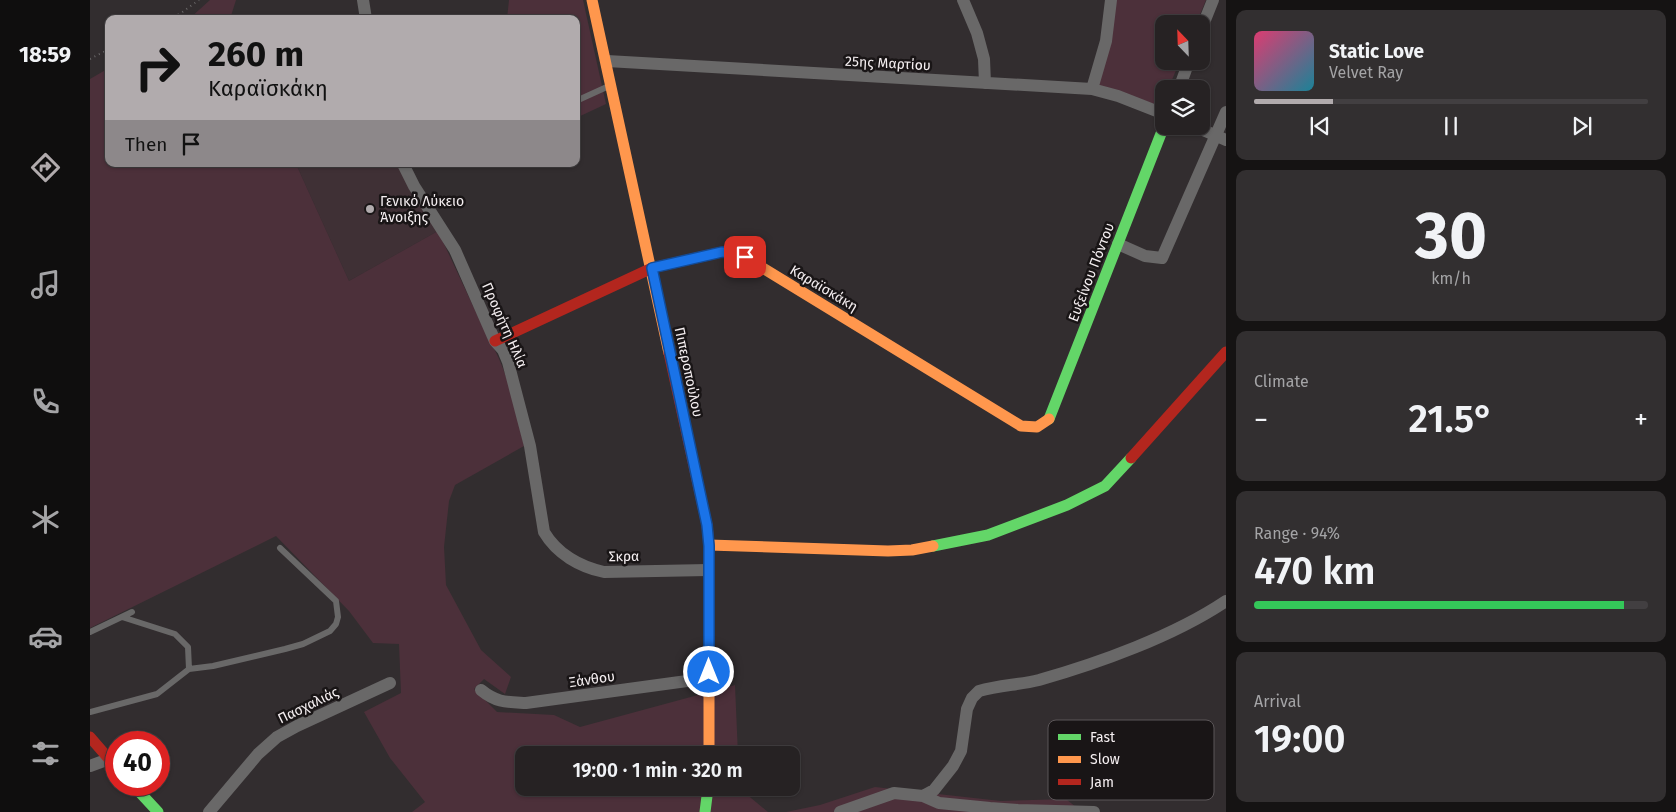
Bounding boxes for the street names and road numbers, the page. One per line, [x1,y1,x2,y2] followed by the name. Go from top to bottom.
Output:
[845,53,931,74] street label: 25ης Μαρτίου
[1065,220,1118,324] street label: Ευξείνου Πόντου
[787,262,861,315] street label: Καραϊσκάκη
[478,280,531,370] street label: Προφήτη Ηλία
[671,326,706,419] street label: Πιπεροπούλου
[609,548,639,565] street label: Σκρα
[568,668,616,691] street label: Ξάνθου
[275,683,342,727] street label: Πασχαλιάς

